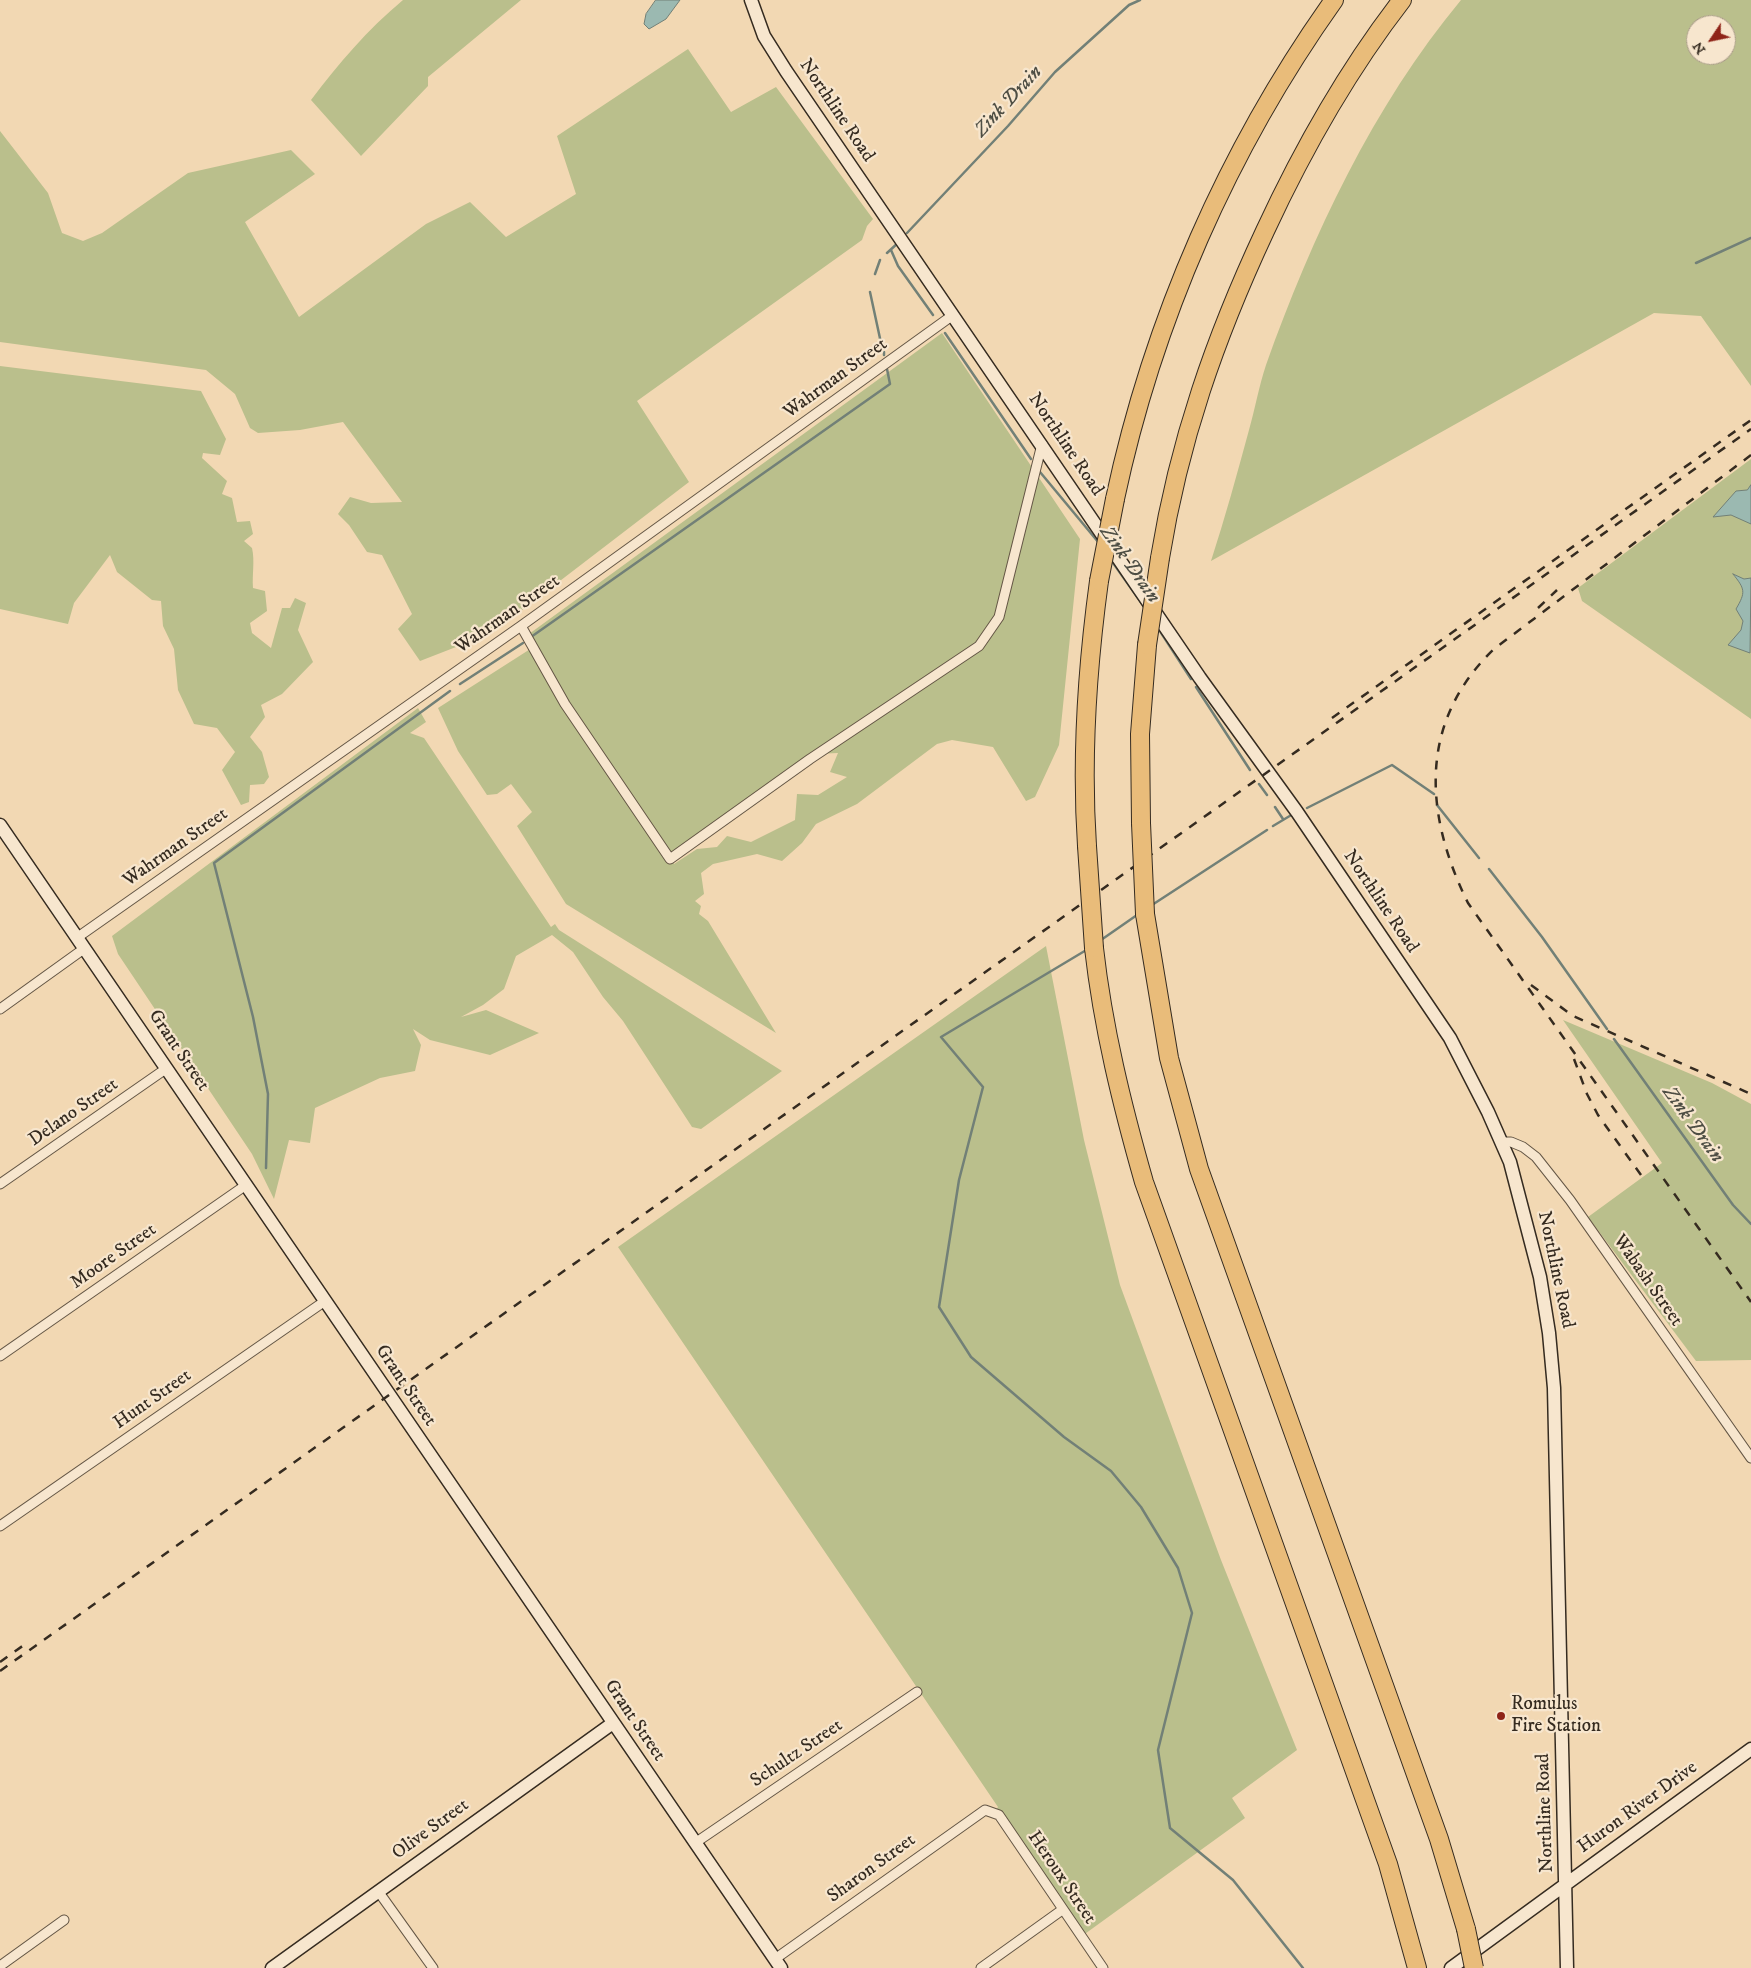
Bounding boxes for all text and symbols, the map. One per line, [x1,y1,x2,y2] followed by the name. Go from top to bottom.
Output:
[1686,15,1736,65] north arrow
[1689,38,1710,58] text: N
[793,55,879,167] street label: Northline Road
[970,61,1048,143] water label: Zink Drain
[780,334,892,424] street label: Wahrman Street
[1022,389,1108,501] street label: Northline Road
[1094,522,1164,608] water label: Zink Drain
[451,570,565,660] street label: Wahrman Street
[119,803,233,893] street label: Wahrman Street
[1337,846,1423,958] street label: Northline Road
[142,1006,214,1096] street label: Grant Street
[25,1074,123,1152] street label: Delano Street
[1656,1082,1728,1168] water label: Zink Drain
[1531,1209,1579,1331] street label: Northline Road
[67,1219,161,1295] street label: Moore Street
[1607,1231,1687,1331] street label: Wabash Street
[369,1341,441,1431] street label: Grant Street
[110,1365,196,1435] street label: Hunt Street
[598,1676,670,1766] street label: Grant Street
[1511,1694,1601,1738] place label: Romulus Fire Station
[1495,1710,1507,1722] marker: Romulus Fire Station
[747,1715,847,1793] street label: Schultz Street
[1533,1753,1559,1873] street label: Northline Road
[1574,1757,1702,1859] street label: Huron River Drive
[388,1795,474,1865] street label: Olive Street
[1022,1827,1100,1929] street label: Heroux Street
[824,1829,920,1909] street label: Sharon Street

